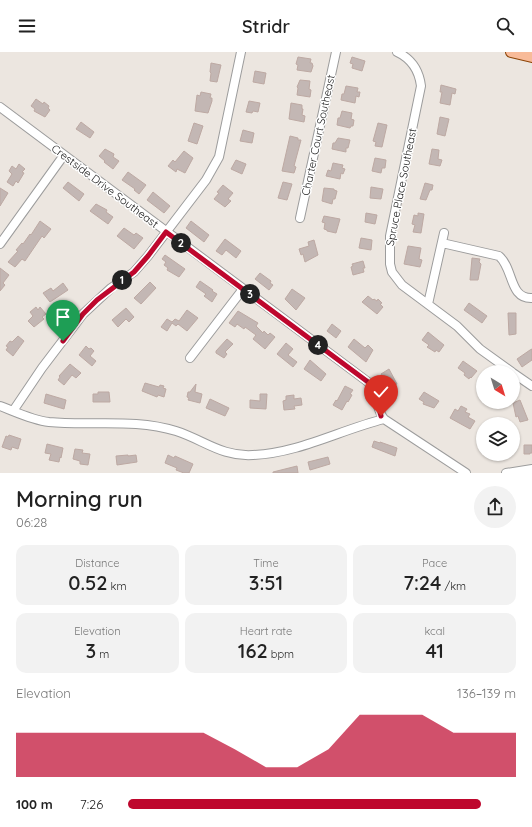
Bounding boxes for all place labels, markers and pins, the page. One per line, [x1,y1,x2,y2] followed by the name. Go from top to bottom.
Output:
[171,233,191,253] pin: 2
[112,270,132,290] pin: 1
[240,284,260,304] pin: 3
[46,300,80,341] pin
[308,335,328,355] pin: 4
[364,375,398,416] pin

